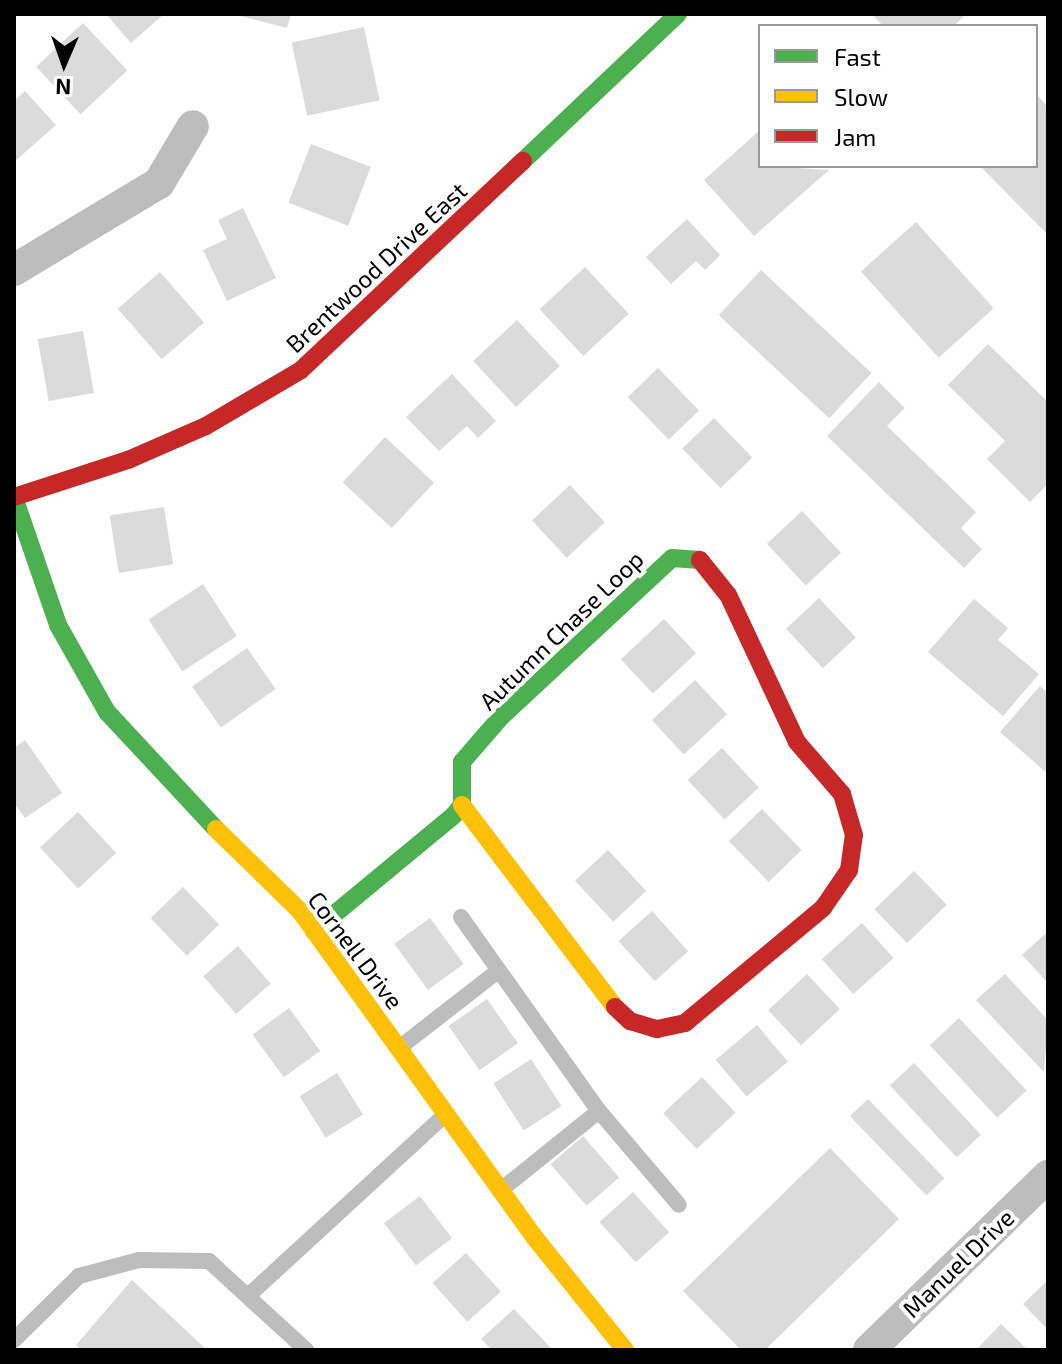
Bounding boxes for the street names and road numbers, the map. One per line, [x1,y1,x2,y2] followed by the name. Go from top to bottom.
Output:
[280,176,472,358] street label: Brentwood Drive East
[473,544,649,716] street label: Autumn Chase Loop
[302,885,410,1015] street label: Cornell Drive
[896,1203,1020,1323] street label: Manuel Drive

